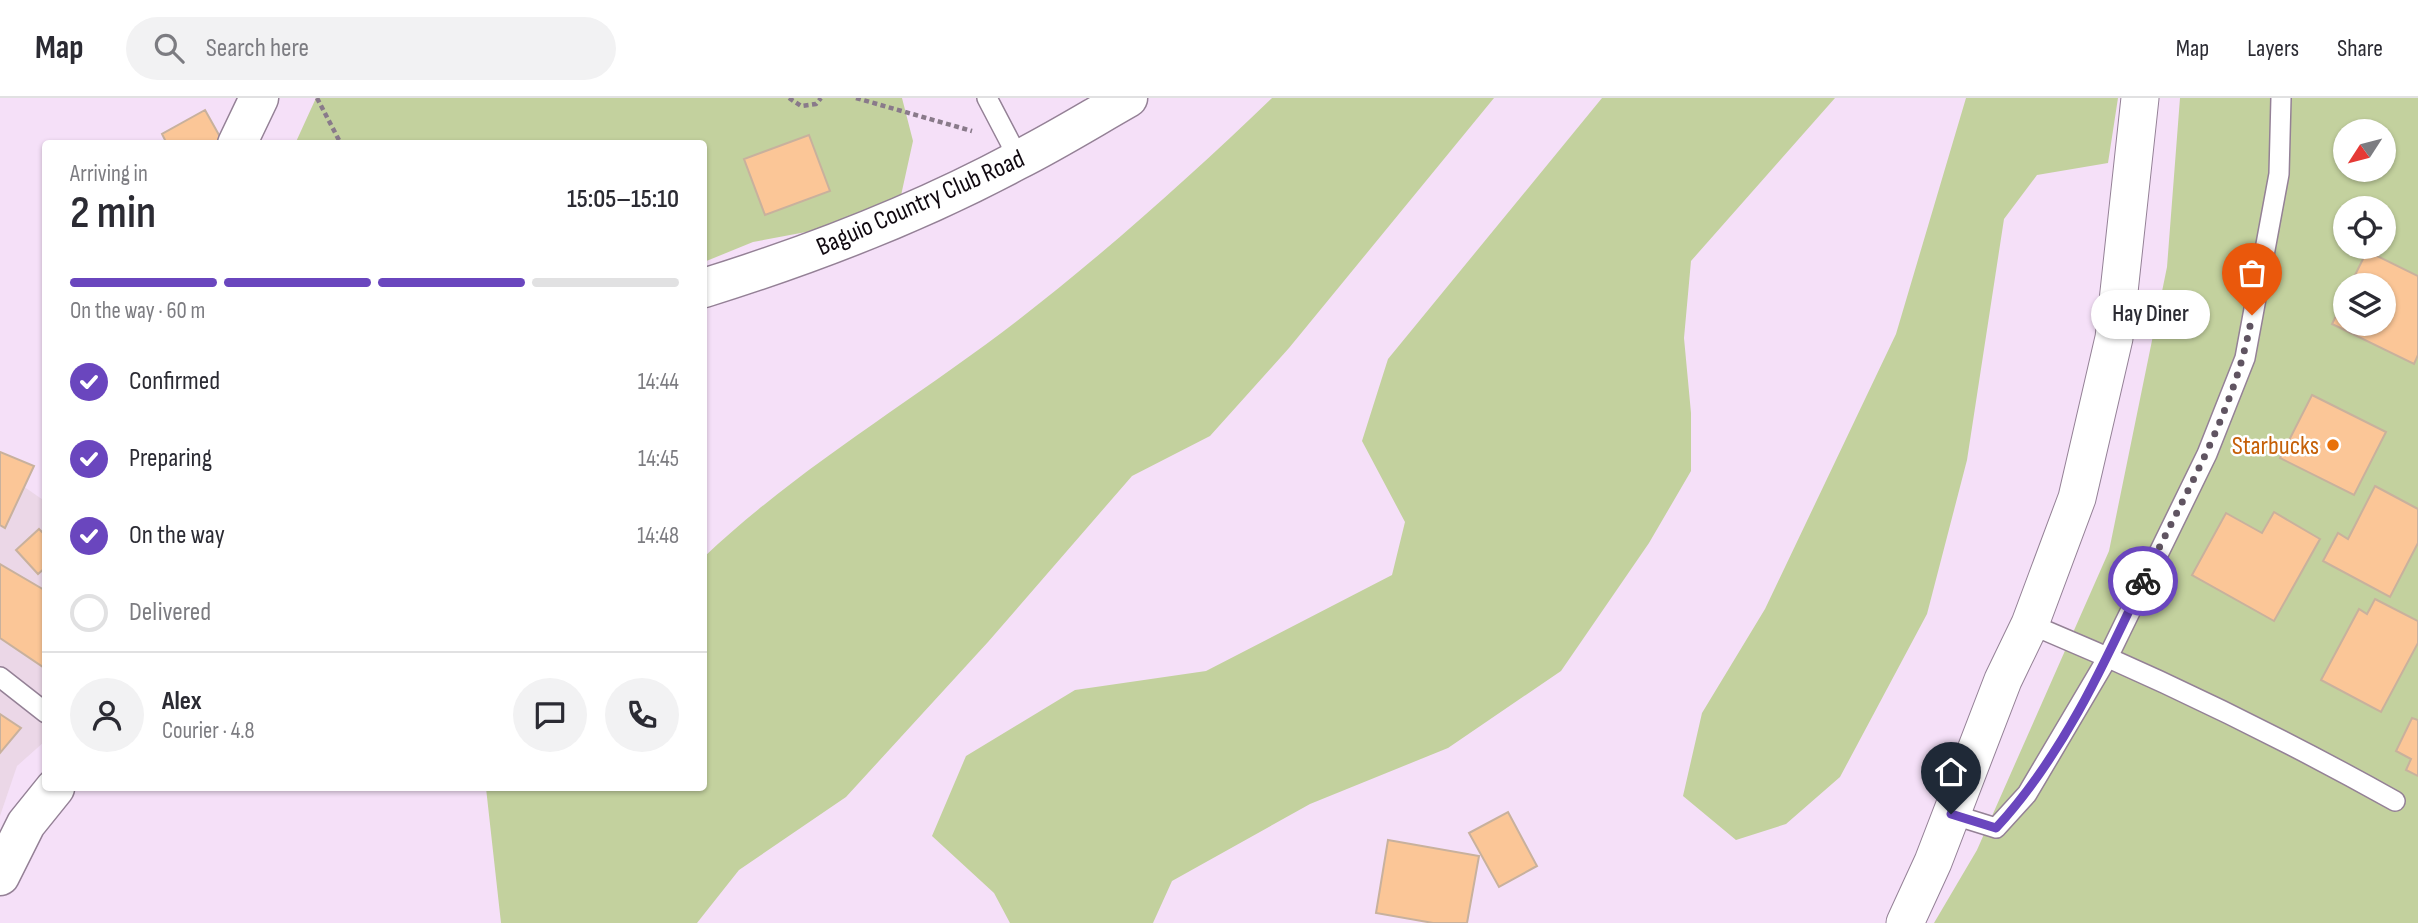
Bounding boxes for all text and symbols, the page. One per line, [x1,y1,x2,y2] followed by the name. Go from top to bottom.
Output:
[126,17,616,80] search box
[35,28,84,68] text: Map
[150,29,188,67] icon: search
[206,33,309,64] text: Search here
[2176,34,2209,63] text: Map
[2247,34,2299,63] text: Layers
[2337,34,2383,63] text: Share
[2333,119,2396,182] north arrow
[2333,119,2396,336] map controls
[812,144,1029,263] street label: Baguio Country Club Road
[70,160,148,188] text: Arriving in
[567,184,679,215] text: 15:05–15:10
[70,186,156,241] text: 2 min
[2333,196,2396,259] button: locate
[2222,243,2282,315] pin
[2233,254,2271,292] icon: bag
[2333,273,2396,336] button: layers
[2091,290,2210,340] callout: Hay Diner
[70,297,205,325] text: On the way · 60 m
[2112,300,2189,328] text: Hay Diner
[70,363,108,401] icon: check
[129,366,220,397] text: Confirmed
[638,368,679,396] text: 14:44
[2232,431,2319,462] place label: Starbucks
[2325,437,2341,453] marker: Starbucks
[70,440,108,478] icon: check
[129,443,212,474] text: Preparing
[638,445,679,473] text: 14:45
[70,517,108,555] icon: check
[129,520,225,551] text: On the way
[637,522,679,550] text: 14:48
[2108,546,2178,616] courier
[2124,562,2162,600] icon: bike
[129,597,211,628] text: Delivered
[70,678,144,752] button: person
[513,678,587,752] button: chat
[605,678,679,752] button: phone
[162,686,202,717] text: Alex
[162,717,255,745] text: Courier · 4.8
[1921,742,1981,814] pin
[1932,753,1970,791] icon: home

